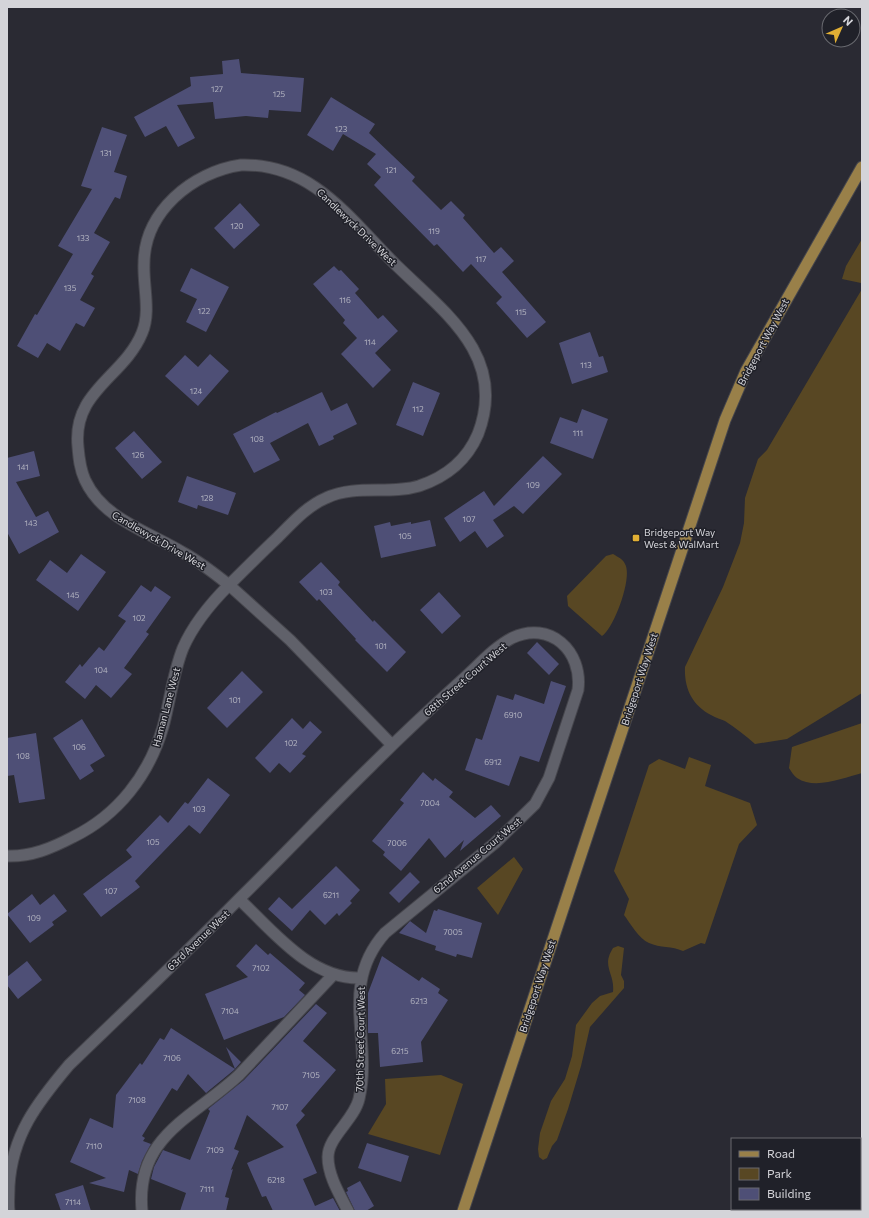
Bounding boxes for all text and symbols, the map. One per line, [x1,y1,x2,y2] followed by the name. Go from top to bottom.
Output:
[821,8,861,48] north arrow
[841,13,856,28] text: N
[211,84,223,94] house number: 127
[273,89,286,99] house number: 125
[335,124,348,134] house number: 123
[100,148,112,158] house number: 131
[385,165,397,175] house number: 121
[315,186,399,268] street label: Candlewyck Drive West
[230,221,244,231] house number: 120
[428,226,440,236] house number: 119
[77,233,90,243] house number: 133
[475,254,487,264] house number: 117
[64,283,77,293] house number: 135
[339,295,351,305] house number: 116
[735,297,791,387] street label: Bridgeport Way West
[198,306,211,316] house number: 122
[515,307,527,317] house number: 115
[364,337,376,347] house number: 114
[580,360,592,370] house number: 113
[190,386,202,396] house number: 124
[412,404,424,414] house number: 112
[573,428,583,438] house number: 111
[250,434,264,444] house number: 108
[132,450,144,460] house number: 126
[17,462,29,472] house number: 141
[526,480,540,490] house number: 109
[201,493,213,503] house number: 128
[110,508,208,572] street label: Candlewyck Drive West
[463,514,475,524] house number: 107
[25,518,38,528] house number: 143
[644,526,719,550] place label: Bridgeport Way West & WalMart
[398,531,412,541] house number: 105
[631,533,641,543] marker: Bridgeport Way West & WalMart
[319,587,333,597] house number: 103
[67,590,80,600] house number: 145
[132,613,146,623] house number: 102
[618,631,660,727] street label: Bridgeport Way West
[421,640,509,718] street label: 68th Street Court West
[375,641,387,651] house number: 101
[94,665,108,675] house number: 104
[150,666,182,748] street label: Haman Lane West
[229,695,241,705] house number: 101
[504,710,522,720] house number: 6910
[284,738,298,748] house number: 102
[72,742,86,752] house number: 106
[16,751,30,761] house number: 108
[484,757,502,767] house number: 6912
[420,798,440,808] house number: 7004
[192,804,206,814] house number: 103
[430,814,524,896] street label: 62nd Avenue Court West
[146,837,160,847] house number: 105
[387,838,407,848] house number: 7006
[105,886,117,896] house number: 107
[323,890,339,900] house number: 6211
[164,907,232,973] street label: 63rd Avenue West
[27,913,41,923] house number: 109
[443,927,463,937] house number: 7005
[516,938,558,1034] street label: Bridgeport Way West
[252,963,270,973] house number: 7102
[353,986,367,1092] street label: 70th Street Court West
[410,996,428,1006] house number: 6213
[221,1006,239,1016] house number: 7104
[391,1046,409,1056] house number: 6215
[163,1053,181,1063] house number: 7106
[302,1070,320,1080] house number: 7105
[128,1095,146,1105] house number: 7108
[271,1102,289,1112] house number: 7107
[731,1138,861,1210] legend
[86,1141,102,1151] house number: 7110
[206,1145,224,1155] house number: 7109
[767,1146,795,1160] text: Road
[767,1166,793,1180] text: Park
[267,1175,285,1185] house number: 6218
[200,1184,214,1194] house number: 7111
[767,1186,811,1200] text: Building
[65,1197,81,1207] house number: 7114

